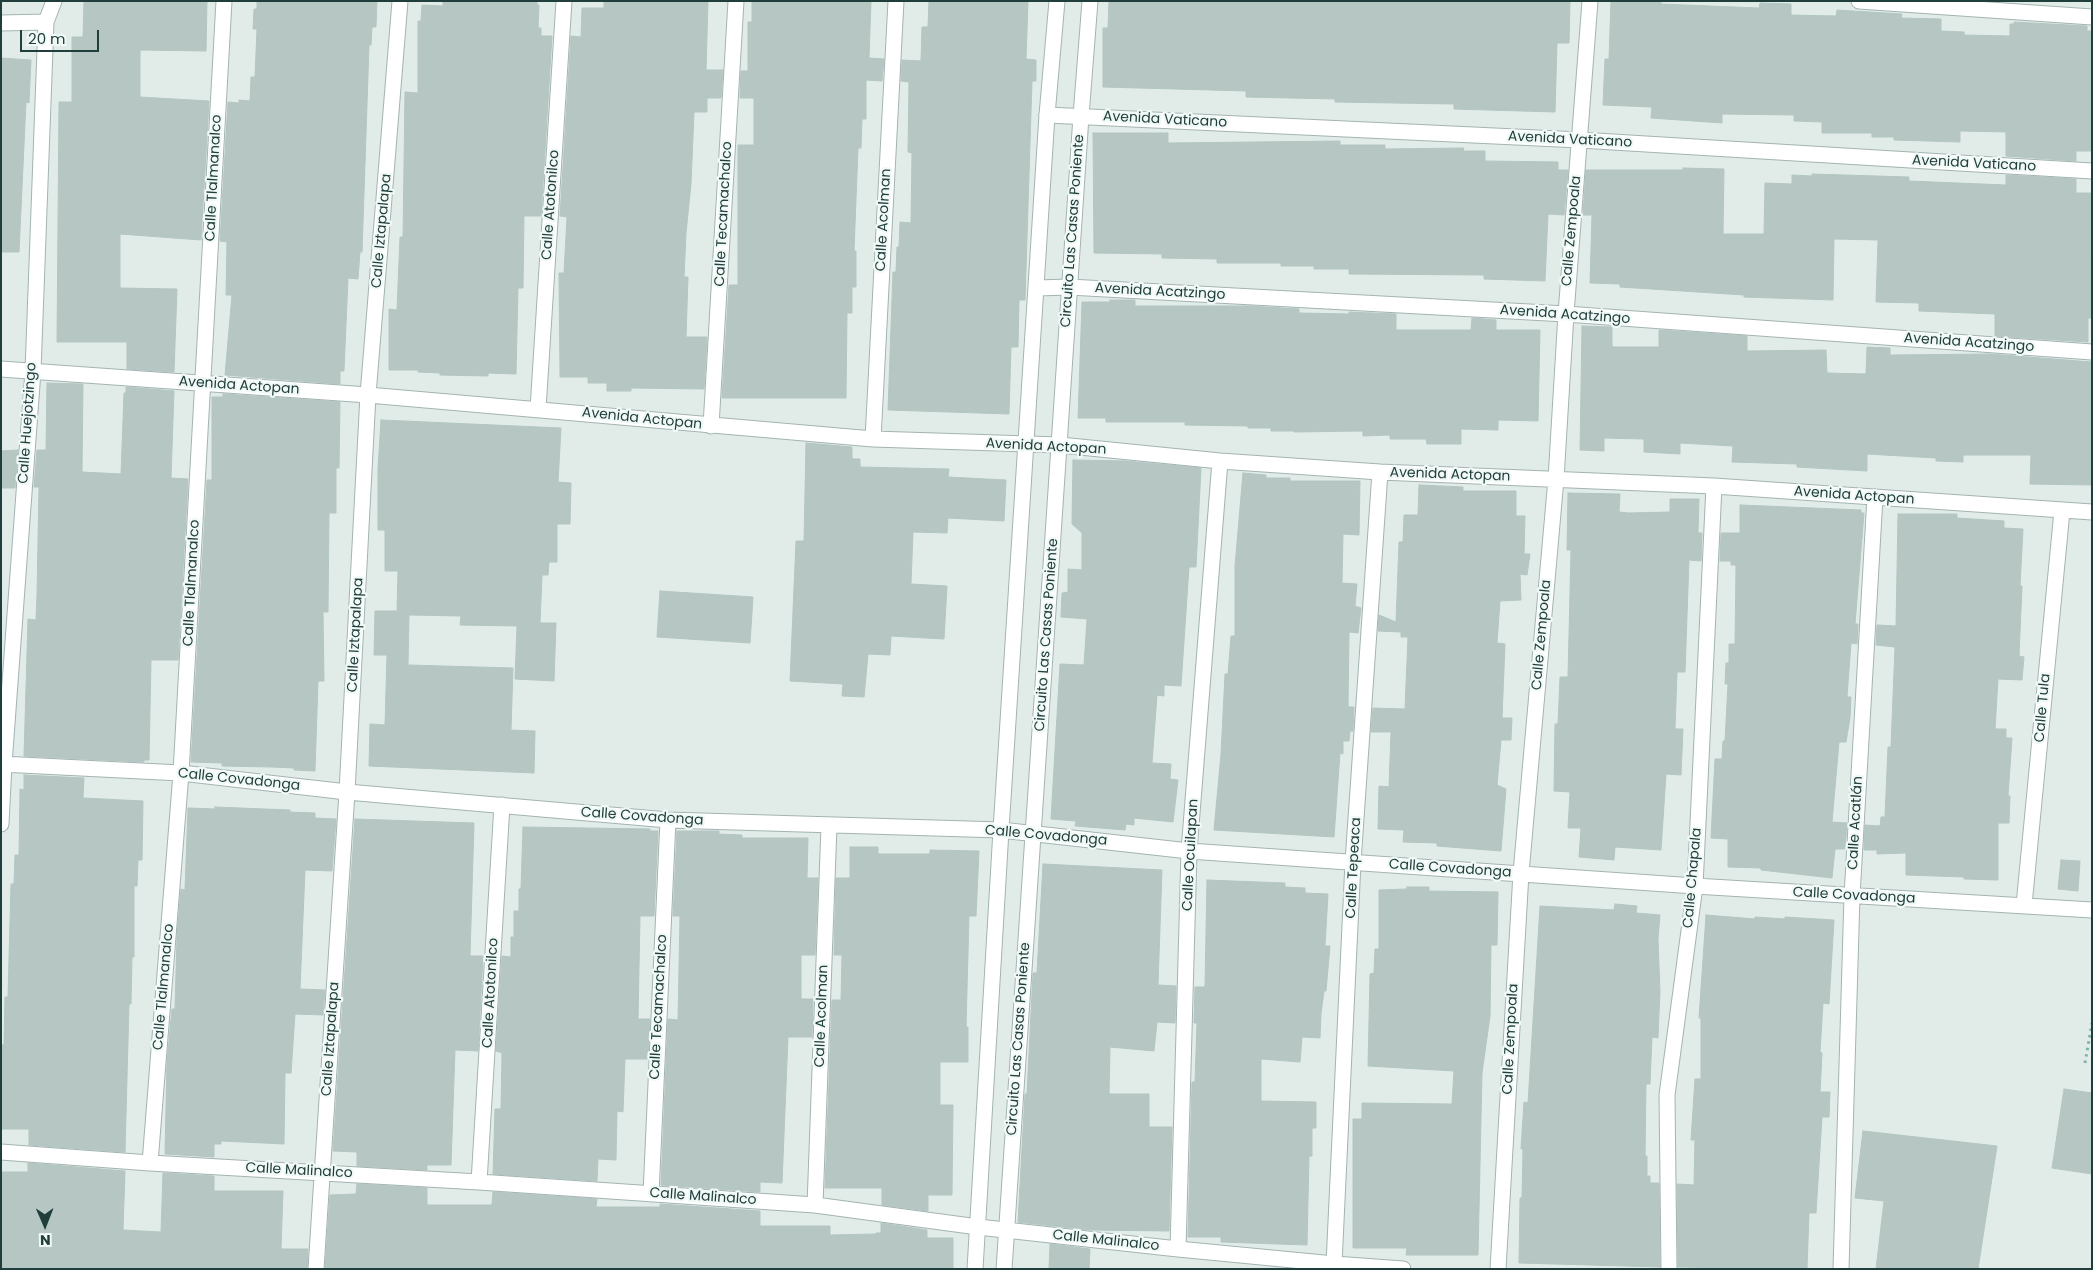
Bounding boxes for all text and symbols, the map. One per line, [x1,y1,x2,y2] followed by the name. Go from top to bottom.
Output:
[22,20,101,52] scale bar
[28,28,66,49] text: 20 m
[1102,108,1228,132] street label: Avenida Vaticano
[202,114,226,242] street label: Calle Tlalmanalco
[1507,128,1633,152] street label: Avenida Vaticano
[1058,134,1088,328] street label: Circuito Las Casas Poniente
[712,141,736,287] street label: Calle Tecamachalco
[539,149,563,261] street label: Calle Atotonilco
[1911,152,2037,176] street label: Avenida Vaticano
[873,168,895,272] street label: Calle Acolman
[369,173,395,289] street label: Calle Iztapalapa
[1559,175,1585,287] street label: Calle Zempoala
[1094,280,1226,304] street label: Avenida Acatzingo
[1499,302,1631,328] street label: Avenida Acatzingo
[1903,330,2035,356] street label: Avenida Acatzingo
[15,362,41,484] street label: Calle Huejotzingo
[178,373,300,399] street label: Avenida Actopan
[581,404,703,434] street label: Avenida Actopan
[985,435,1107,459] street label: Avenida Actopan
[1389,464,1511,486] street label: Avenida Actopan
[1793,483,1915,509] street label: Avenida Actopan
[180,519,204,647] street label: Calle Tlalmanalco
[1032,538,1062,732] street label: Circuito Las Casas Poniente
[345,577,367,693] street label: Calle Iztapalapa
[1529,579,1555,691] street label: Calle Zempoala
[2032,673,2054,743] street label: Calle Tula
[177,765,301,795] street label: Calle Covadonga
[1845,776,1867,870] street label: Calle Acatlán
[1180,798,1202,912] street label: Calle Ocuilapan
[580,804,704,830] street label: Calle Covadonga
[1343,817,1365,919] street label: Calle Tepeaca
[984,822,1108,850] street label: Calle Covadonga
[1680,827,1706,929] street label: Calle Chapala
[1388,856,1512,882] street label: Calle Covadonga
[1792,884,1916,908] street label: Calle Covadonga
[150,923,178,1051] street label: Calle Tlalmanalco
[647,934,671,1080] street label: Calle Tecamachalco
[480,937,502,1049] street label: Calle Atotonilco
[1004,942,1034,1136] street label: Circuito Las Casas Poniente
[812,964,832,1068] street label: Calle Acolman
[319,981,343,1097] street label: Calle Iztapalapa
[1500,983,1522,1095] street label: Calle Zempoala
[245,1160,353,1182] street label: Calle Malinalco
[649,1185,757,1209] street label: Calle Malinalco
[20,1200,70,1250] north arrow
[1052,1227,1160,1255] street label: Calle Malinalco
[40,1230,51,1250] text: N

